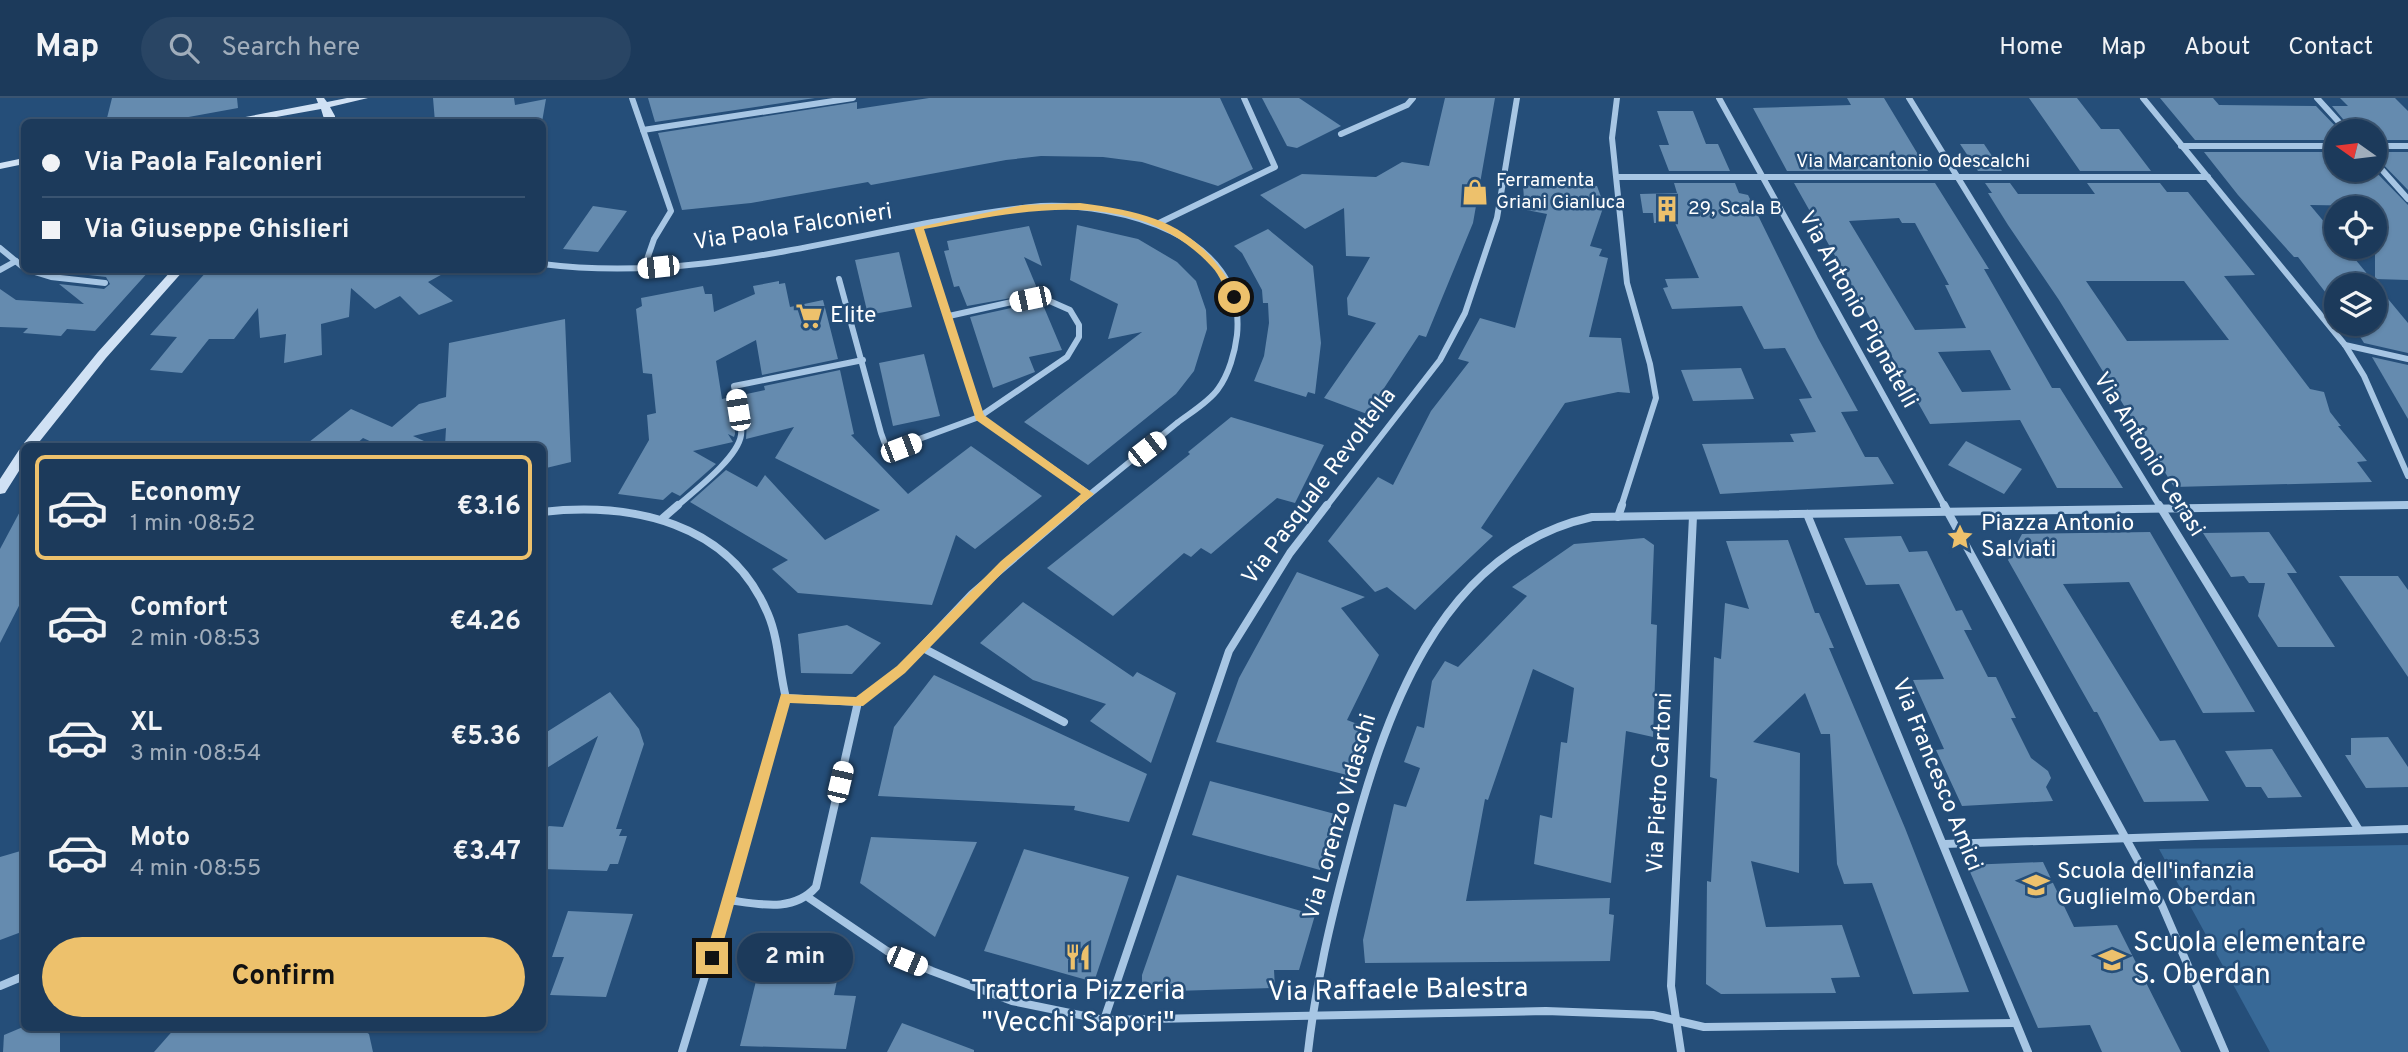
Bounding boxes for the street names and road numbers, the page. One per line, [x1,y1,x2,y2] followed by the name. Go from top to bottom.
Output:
[1796,150,2030,174] street label: Via Marcantonio Odescalchi
[692,198,894,258] street label: Via Paola Falconieri
[1791,206,1923,414] street label: Via Antonio Pignatelli
[2086,367,2210,543] street label: Via Antonio Cerasi
[1236,383,1404,591] street label: Via Pasquale Revoltella
[1884,674,1988,876] street label: Via Francesco Amici
[1642,691,1680,875] street label: Via Pietro Cartoni
[1298,711,1384,923] street label: Via Lorenzo Vidaschi
[1267,971,1529,1011] street label: Via Raffaele Balestra

